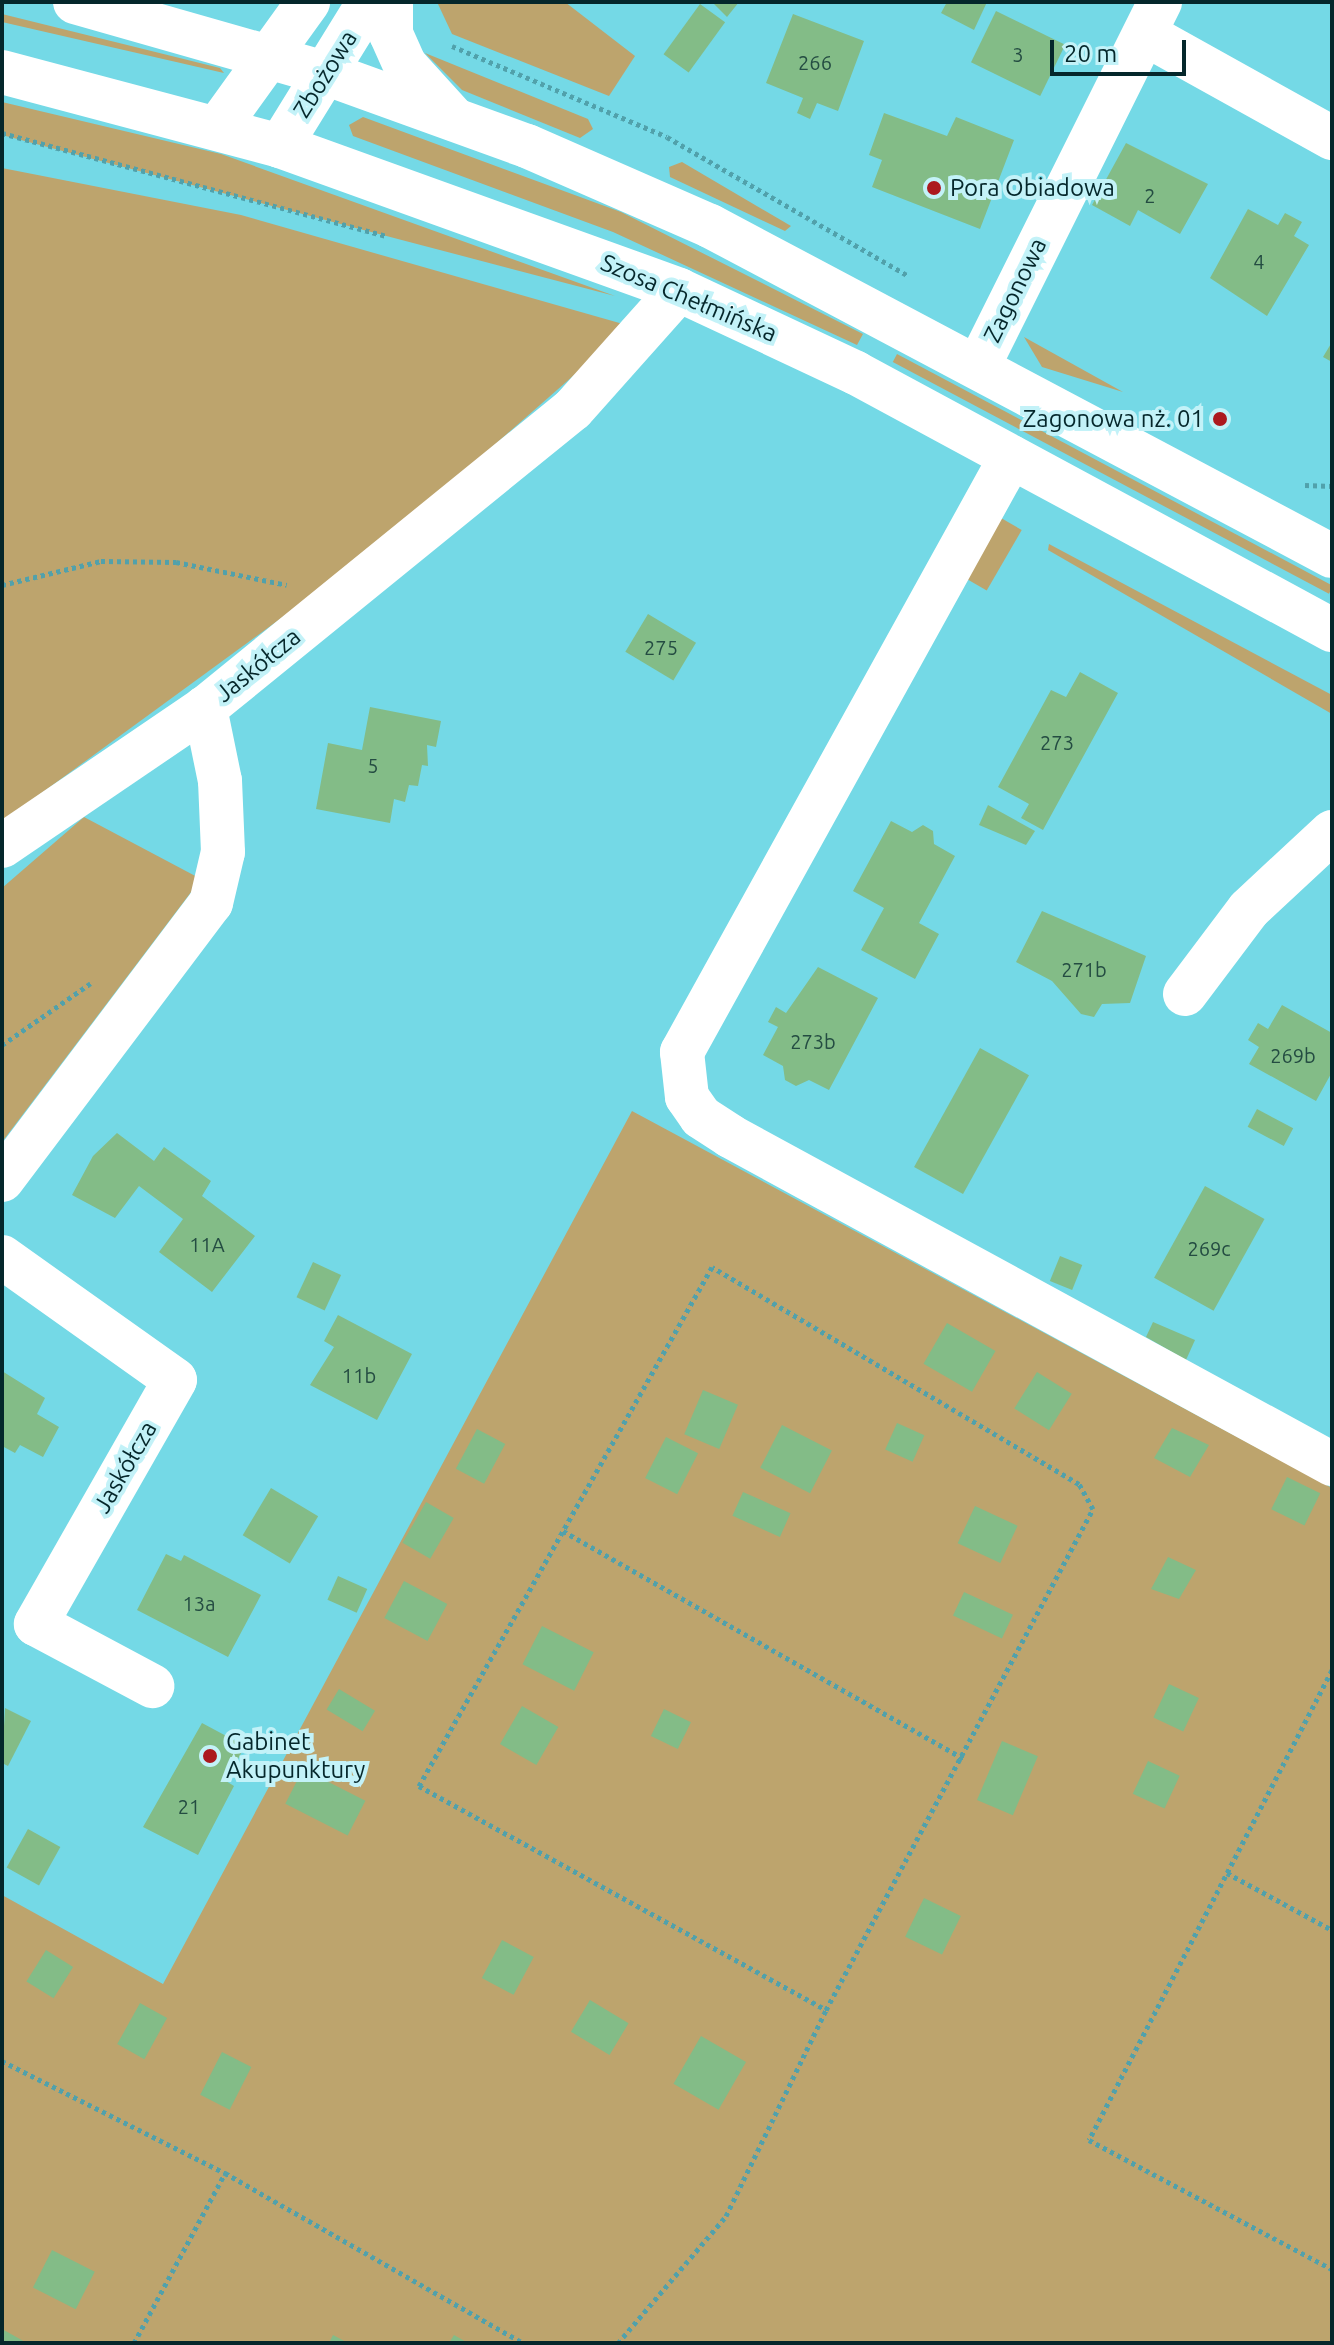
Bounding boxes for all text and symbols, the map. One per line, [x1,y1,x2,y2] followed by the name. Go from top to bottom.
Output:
[1054,24,1190,74] scale bar
[287,25,363,123] street label: Zbożowa
[1064,40,1117,67] text: 20 m
[1012,42,1024,66] house number: 3
[798,50,832,74] house number: 266
[950,174,1115,202] place label: Pora Obiadowa
[925,179,943,197] marker: Pora Obiadowa
[1144,183,1156,207] house number: 2
[977,233,1053,347] street label: Zagonowa
[596,248,782,348] street label: Szosa Chełmińska
[1253,249,1265,273] house number: 4
[1023,405,1204,433] place label: Zagonowa nż. 01
[1211,410,1229,428] marker: Zagonowa nż. 01
[210,622,306,708] street label: Jaskółcza
[644,635,678,659] house number: 275
[1040,730,1074,754] house number: 273
[367,753,379,777] house number: 5
[1061,957,1107,981] house number: 271b
[790,1029,836,1053] house number: 273b
[1270,1043,1316,1067] house number: 269b
[189,1232,225,1256] house number: 11A
[1187,1236,1231,1260] house number: 269c
[342,1363,376,1387] house number: 11b
[87,1416,163,1518] street label: Jaskółcza
[183,1591,215,1615] house number: 13a
[226,1728,365,1784] place label: Gabinet Akupunktury
[201,1747,219,1765] marker: Gabinet Akupunktury
[178,1794,200,1818] house number: 21

